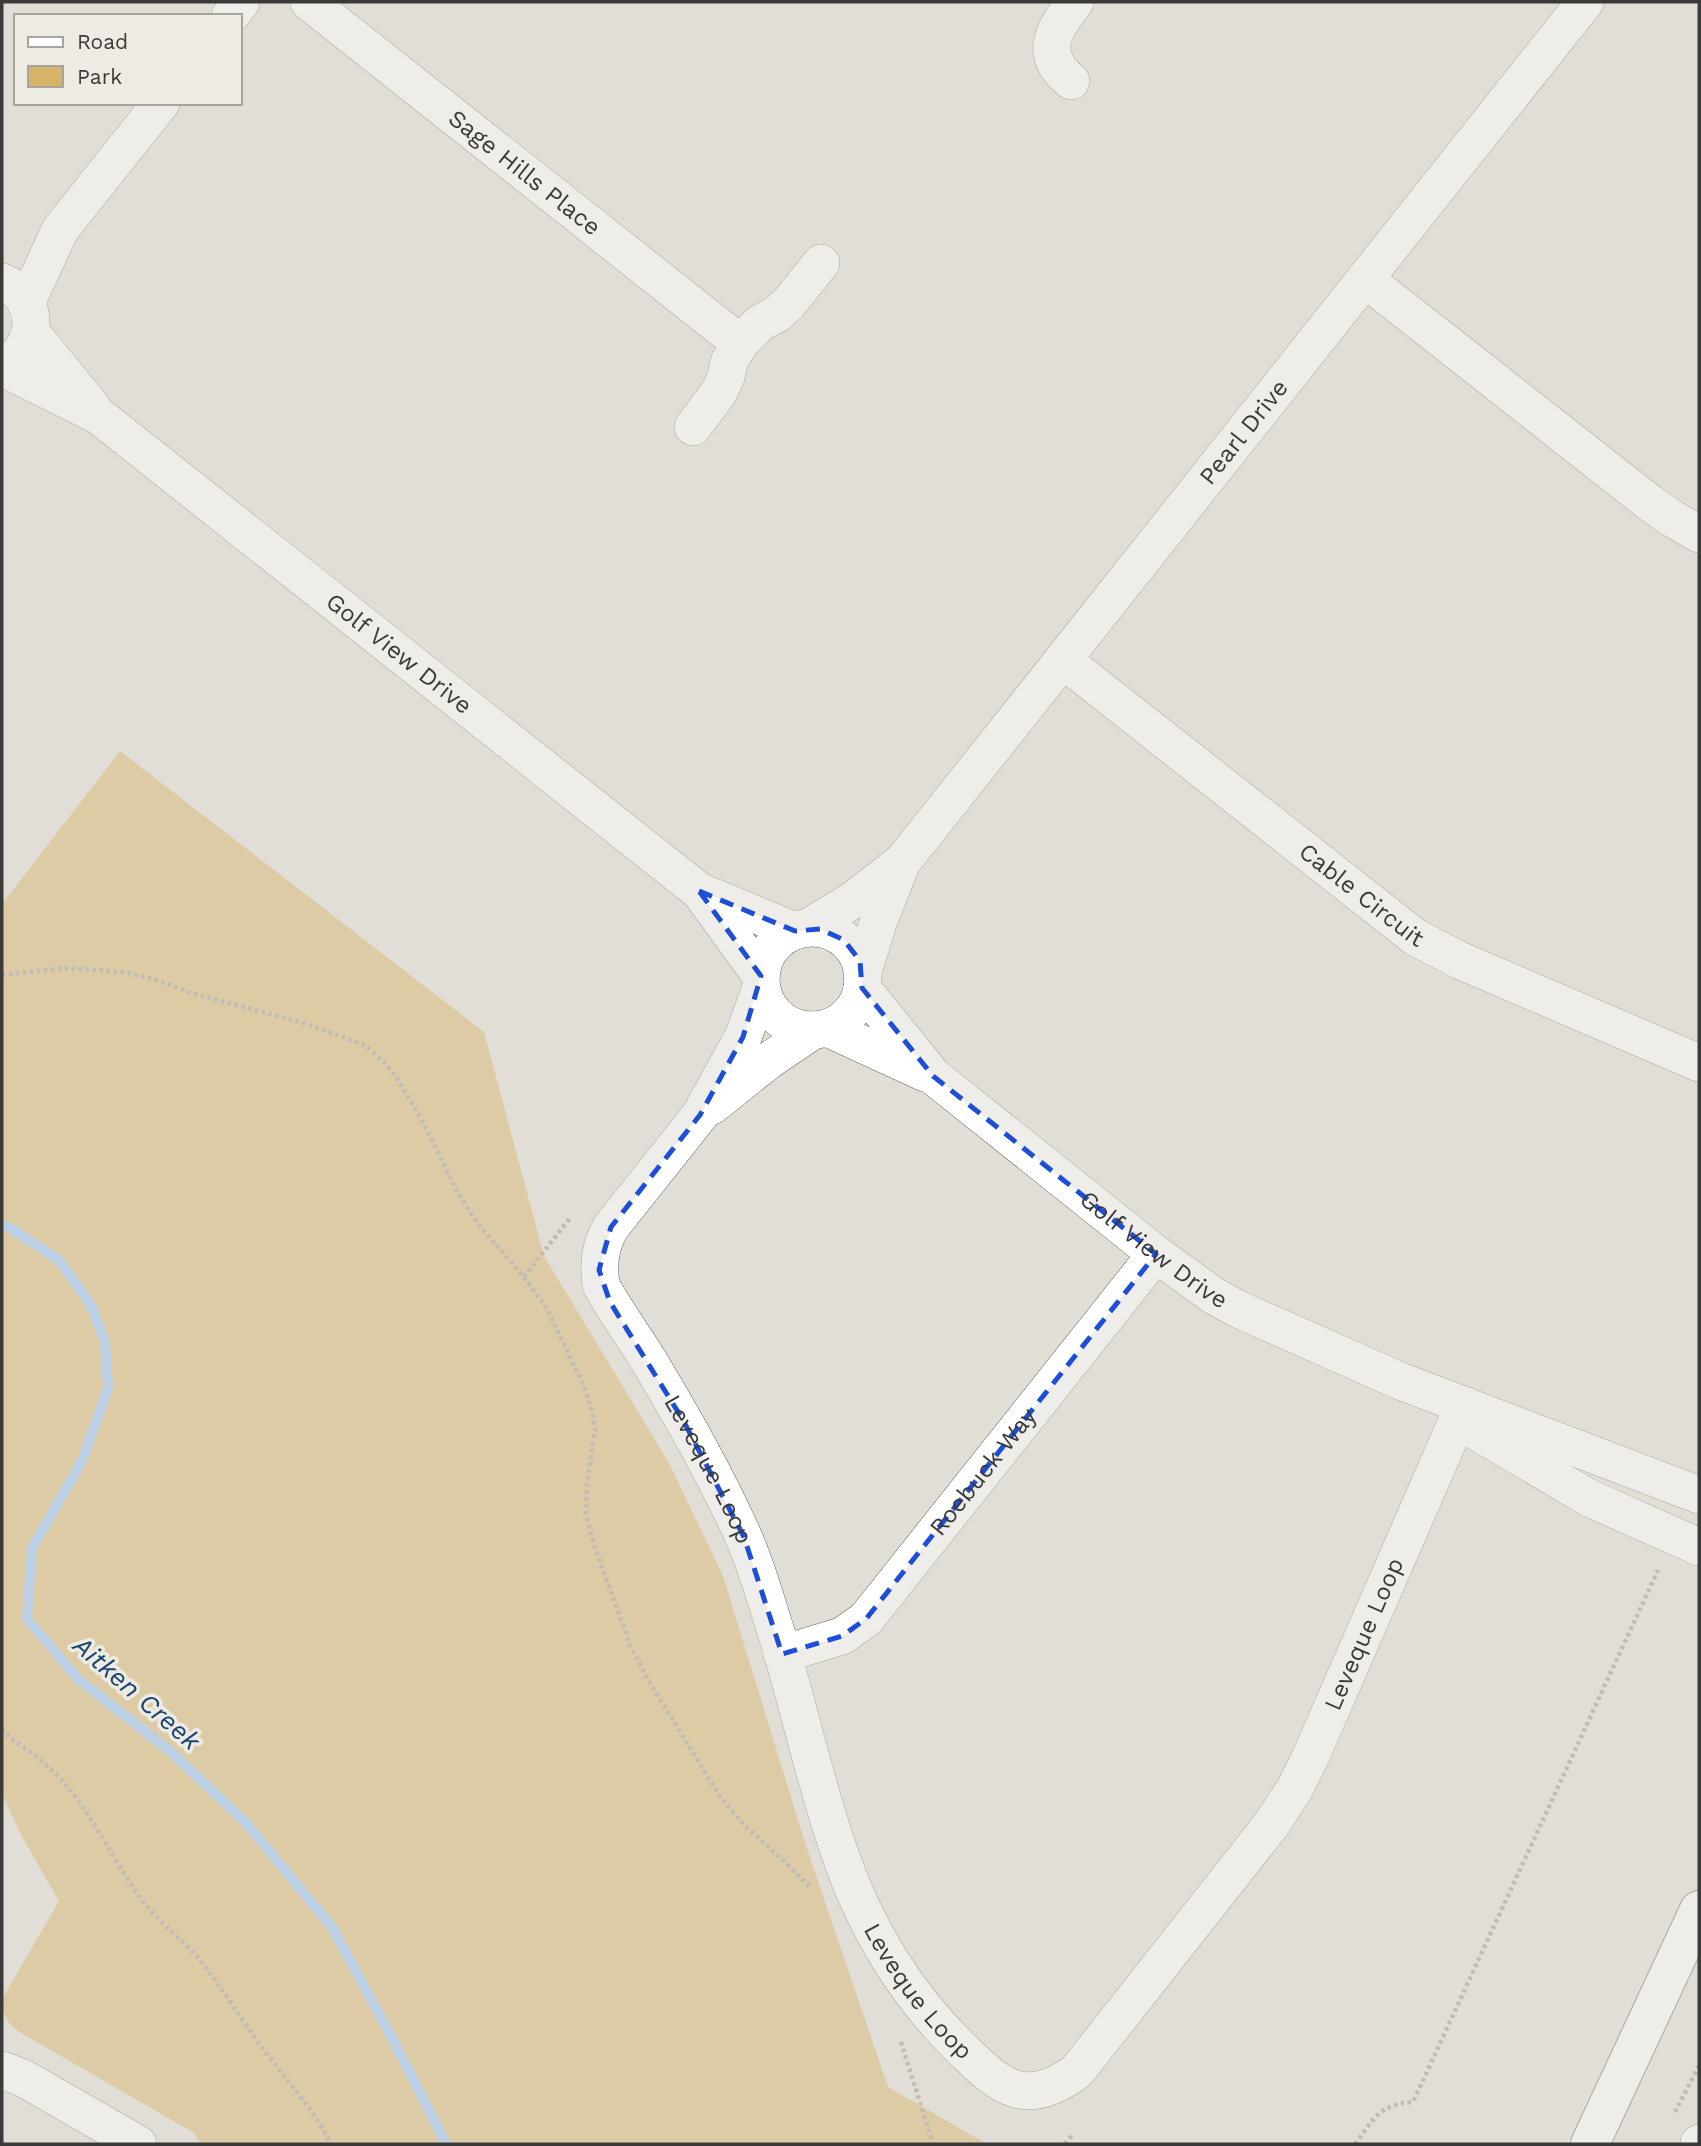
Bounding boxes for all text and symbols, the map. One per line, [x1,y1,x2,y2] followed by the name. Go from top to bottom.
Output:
[14,14,242,105] legend
[77,29,128,54] text: Road
[77,64,122,89] text: Park
[443,104,606,241] street label: Sage Hills Place
[1193,374,1294,490] street label: Pearl Drive
[321,587,477,720] street label: Golf View Drive
[1293,837,1428,953] street label: Cable Circuit
[1074,1185,1232,1314] street label: Golf View Drive
[658,1390,759,1548] street label: Leveque Loop
[924,1402,1043,1541] street label: Roebuck Way
[1319,1553,1410,1715] street label: Leveque Loop
[67,1629,207,1757] water label: Aitken Creek
[858,1919,978,2065] street label: Leveque Loop

